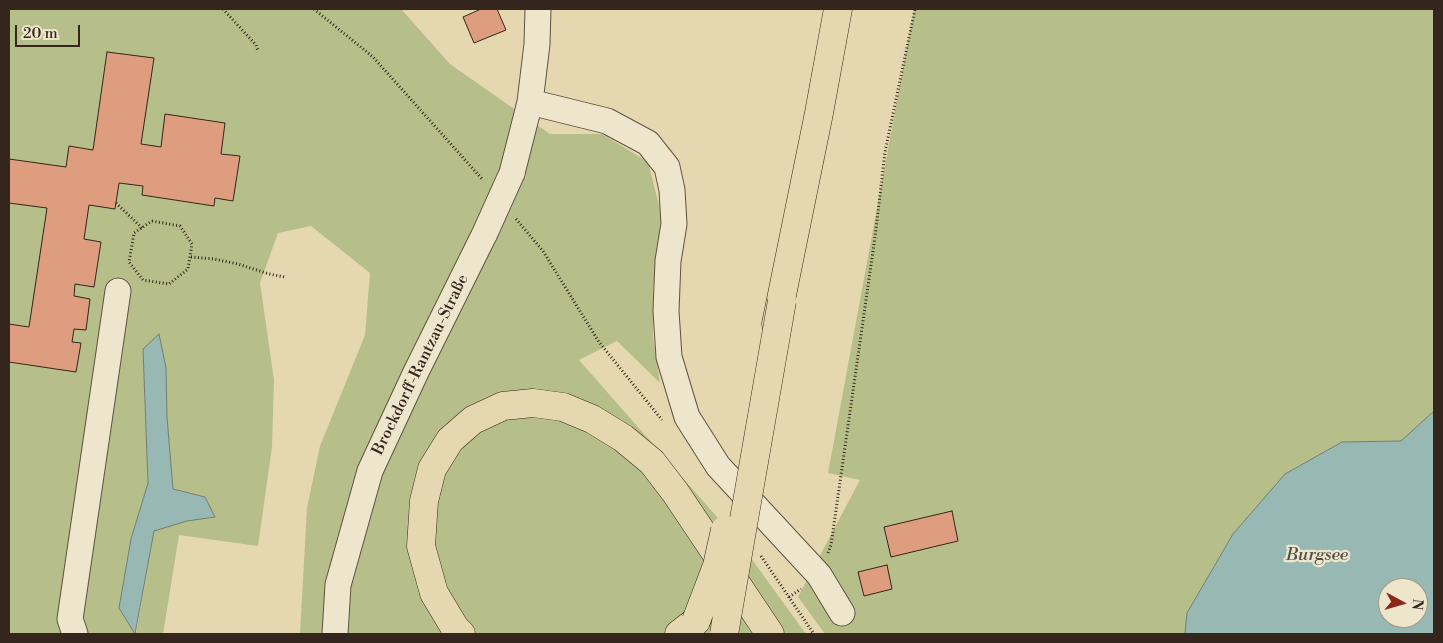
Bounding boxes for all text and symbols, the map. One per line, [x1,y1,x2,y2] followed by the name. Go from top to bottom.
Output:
[18,15,82,47] scale bar
[23,24,58,43] text: 20 m
[369,272,473,458] street label: Brockdorff-Rantzau-Straße
[1286,545,1348,567] water label: Burgsee
[1378,578,1428,628] north arrow
[1407,598,1426,611] text: N

